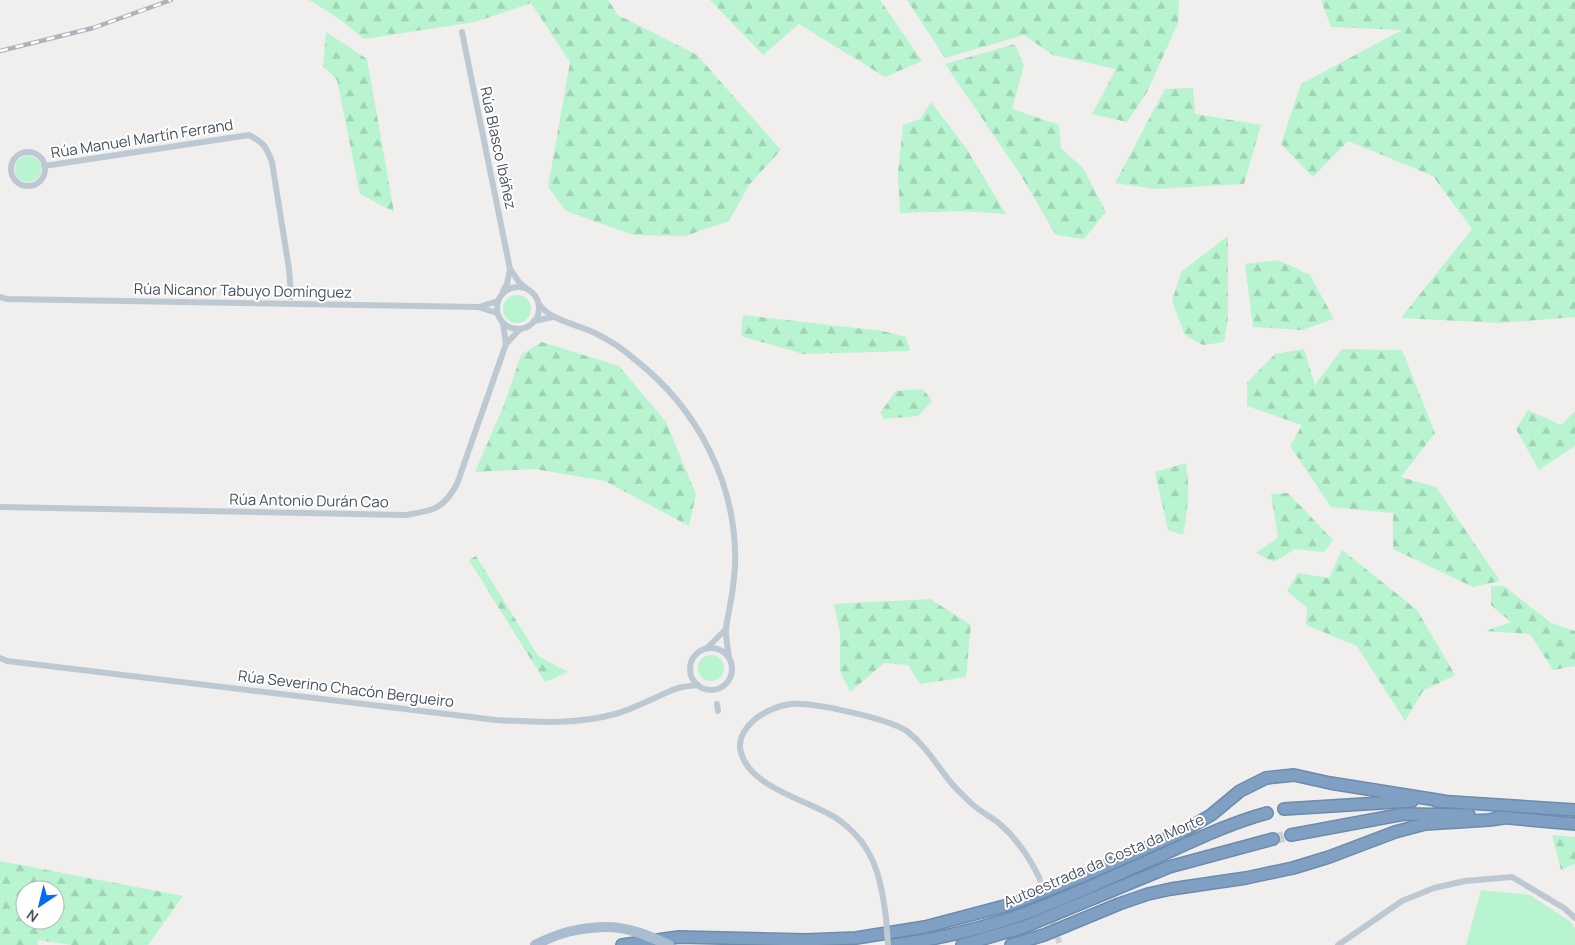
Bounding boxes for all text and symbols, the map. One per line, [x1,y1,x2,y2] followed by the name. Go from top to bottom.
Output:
[475,85,522,211] street label: Rúa Blasco Ibáñez
[49,114,235,163] street label: Rúa Manuel Martín Ferrand
[134,278,352,303] street label: Rúa Nicanor Tabuyo Domínguez
[229,489,389,512] street label: Rúa Antonio Durán Cao
[237,665,455,712] street label: Rúa Severino Chacón Bergueiro
[1000,809,1207,912] street label: Autoestrada da Costa da Morte
[15,880,65,930] north arrow
[23,905,42,927] text: N

